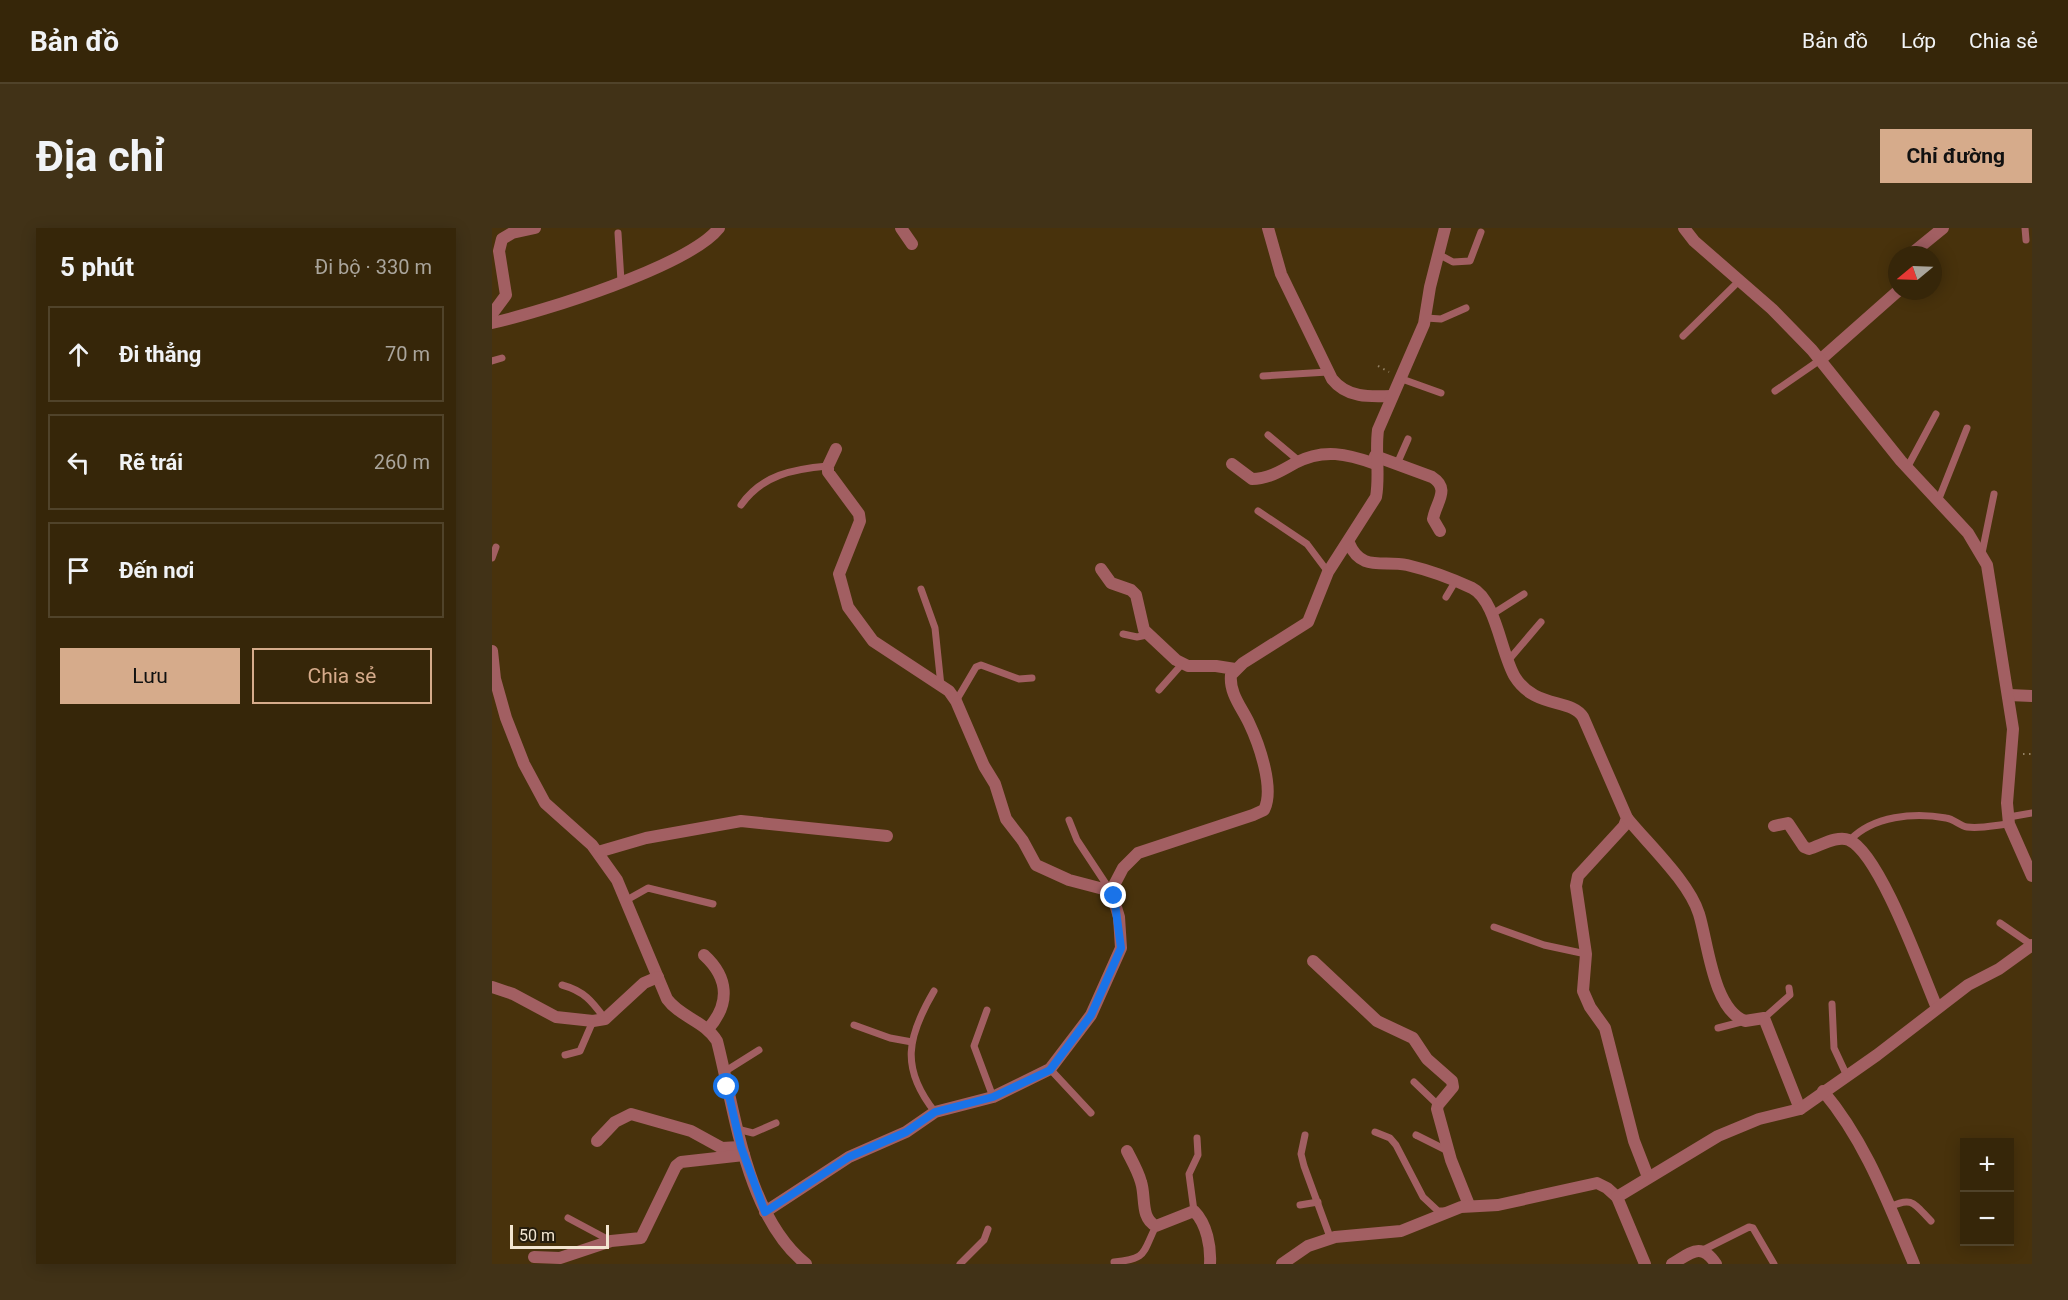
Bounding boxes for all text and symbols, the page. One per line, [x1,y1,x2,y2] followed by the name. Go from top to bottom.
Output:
[30,25,119,58] text: Bản đồ
[1802,29,1868,53] text: Bản đồ
[1901,29,1936,53] text: Lớp
[1969,29,2038,53] text: Chia sẻ
[1880,129,2032,183] button: Chỉ đường
[36,132,165,181] text: Địa chỉ
[1888,246,1942,300] north arrow
[60,252,134,282] text: 5 phút
[315,255,432,279] text: Đi bộ · 330 m
[62,338,95,371] icon: ahead
[119,342,201,367] text: Đi thẳng
[385,342,430,366] text: 70 m
[62,446,95,479] icon: left
[119,450,183,475] text: Rẽ trái
[374,450,430,474] text: 260 m
[62,554,95,587] icon: arrive
[119,558,194,583] text: Đến nơi
[60,648,240,704] button: Lưu
[252,648,432,704] button: Chia sẻ
[1100,882,1126,908] route end
[713,1073,739,1099] route start
[1960,1138,2014,1246] map controls
[1960,1138,2014,1192] button: +
[1960,1192,2014,1246] button: −
[510,1222,609,1250] scale bar
[519,1226,555,1245] text: 50 m

